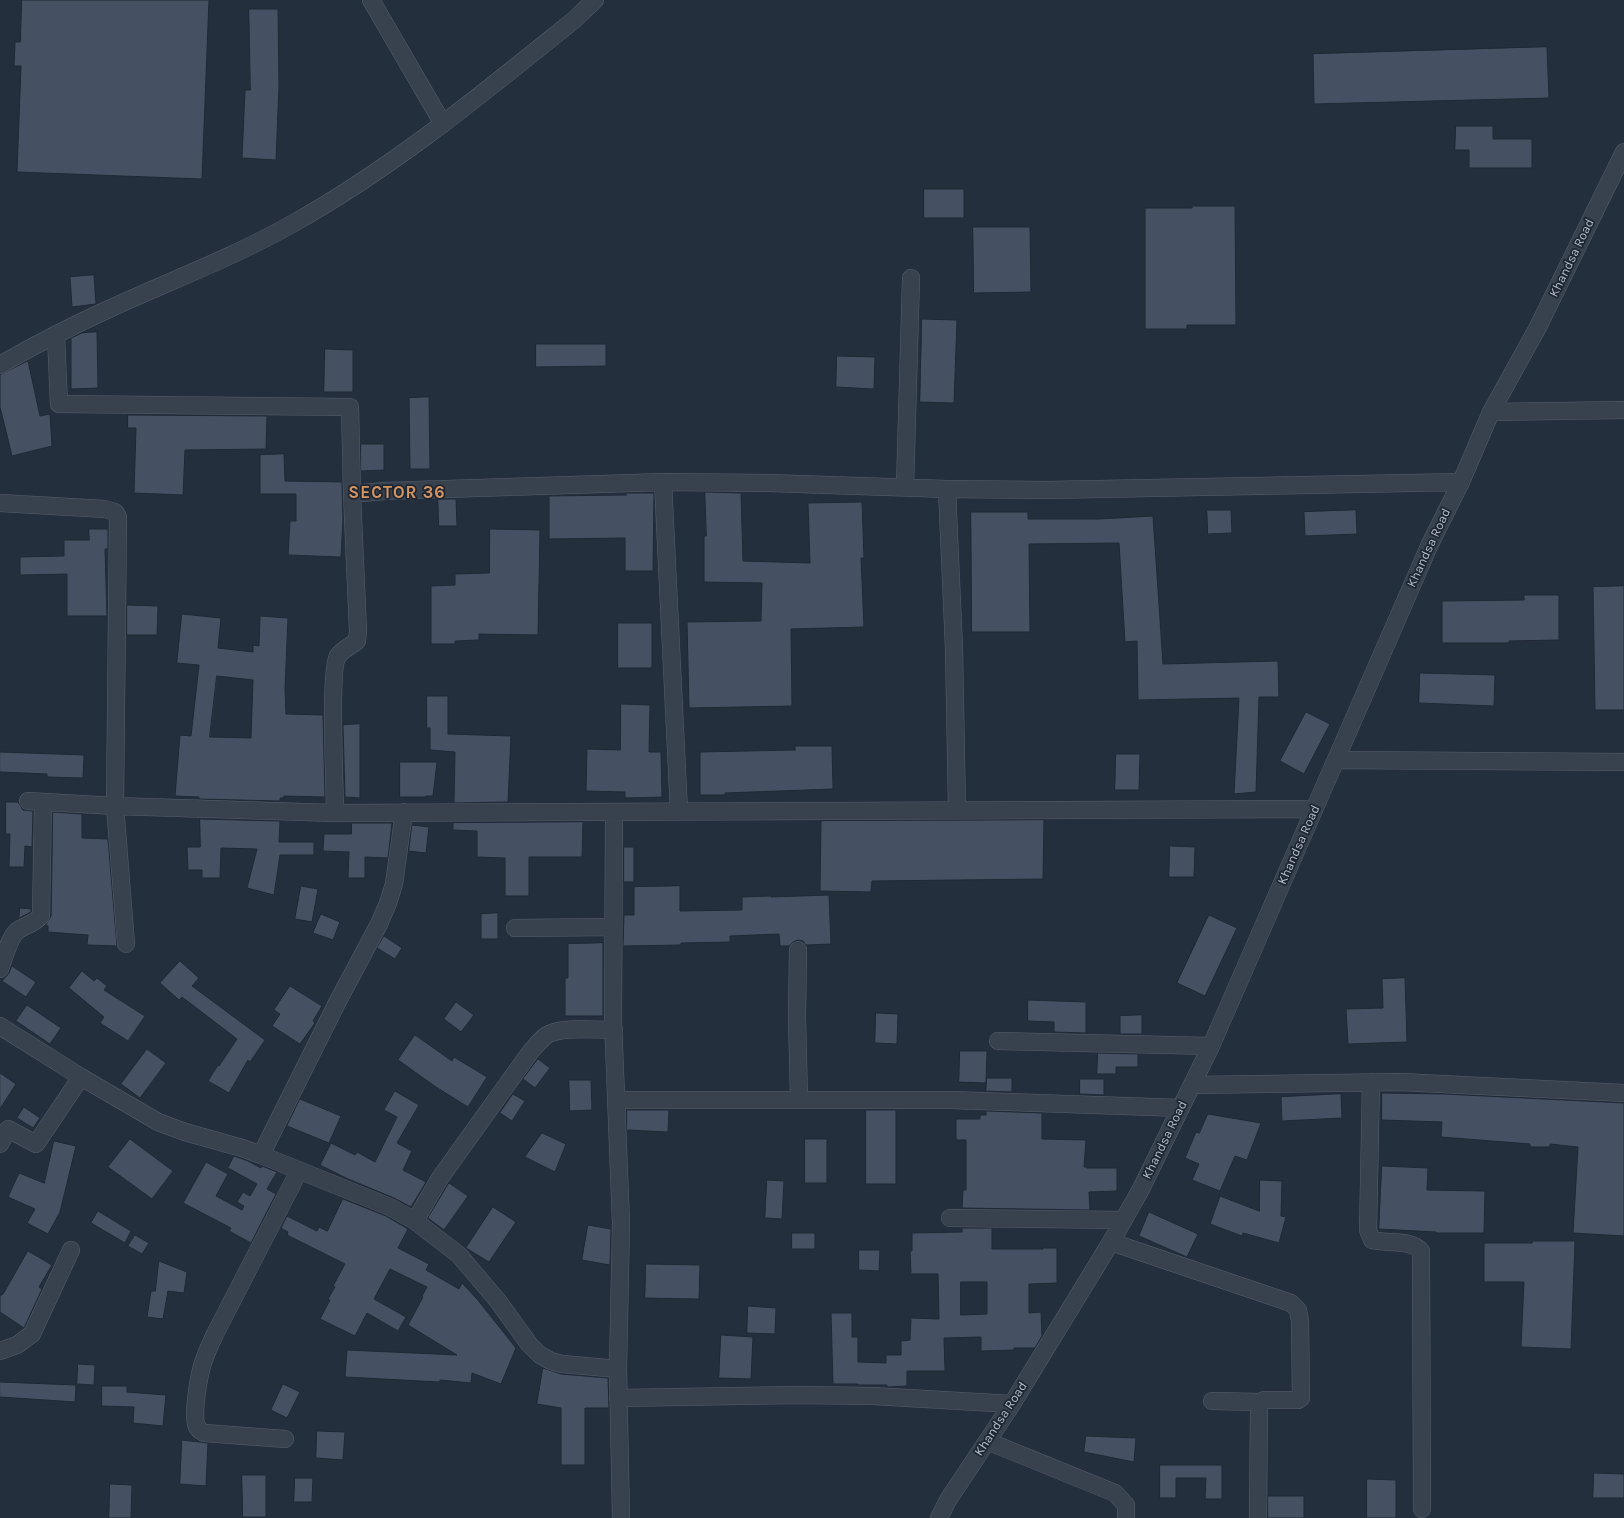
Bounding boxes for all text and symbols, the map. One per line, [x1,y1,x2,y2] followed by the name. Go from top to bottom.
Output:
[1546,216,1598,300] street label: Khandsa Road
[348,483,446,503] district label: SECTOR 36
[1404,506,1454,590] street label: Khandsa Road
[1274,803,1324,887] street label: Khandsa Road
[1139,1098,1191,1182] street label: Khandsa Road
[971,1379,1031,1459] street label: Khandsa Road

